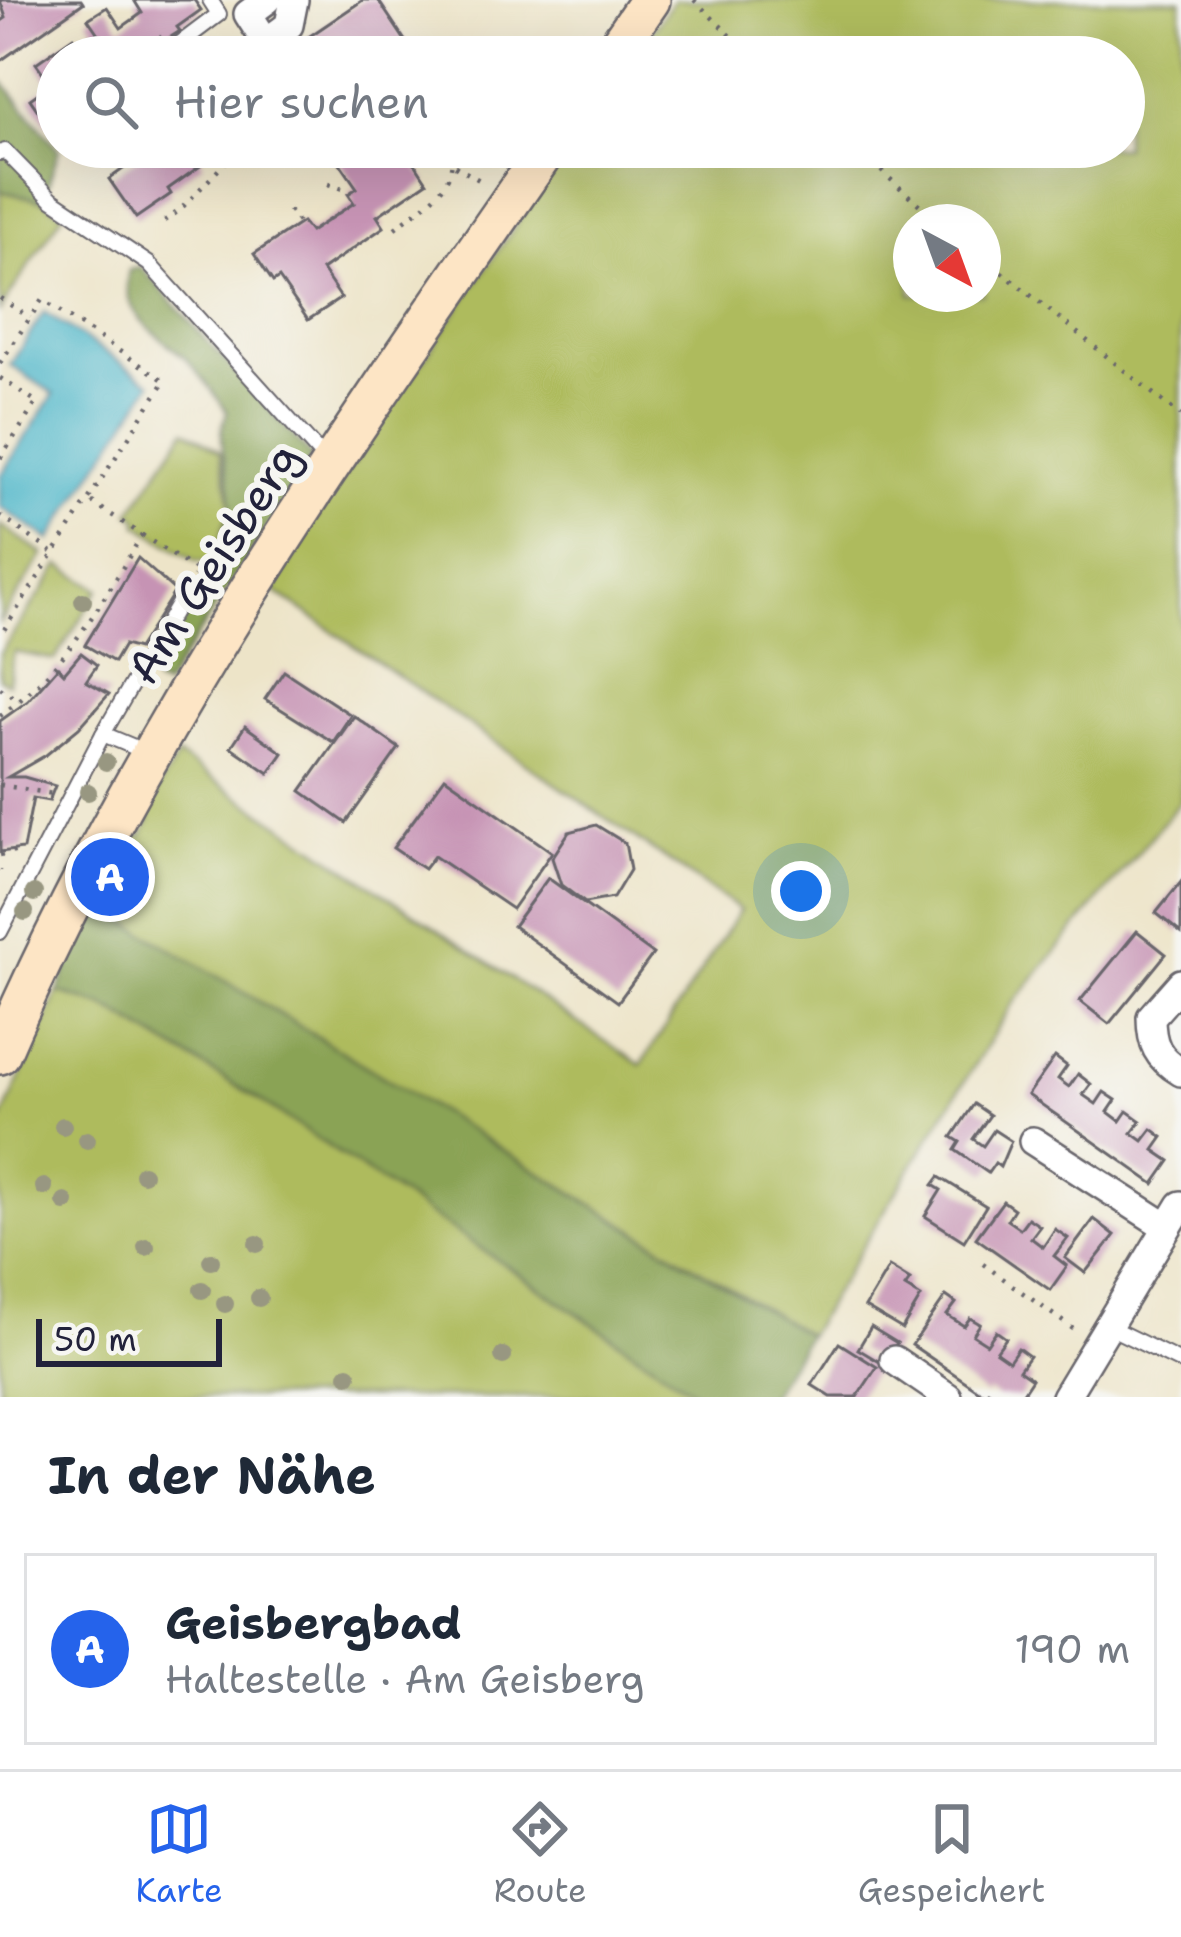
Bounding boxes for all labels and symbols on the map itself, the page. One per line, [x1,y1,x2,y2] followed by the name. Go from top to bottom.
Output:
[893,204,1001,312] north arrow
[113,431,313,695] street label: Am Geisberg
[71,832,149,922] pin: A
[771,861,831,921] your location
[36,1313,222,1366] scale bar

